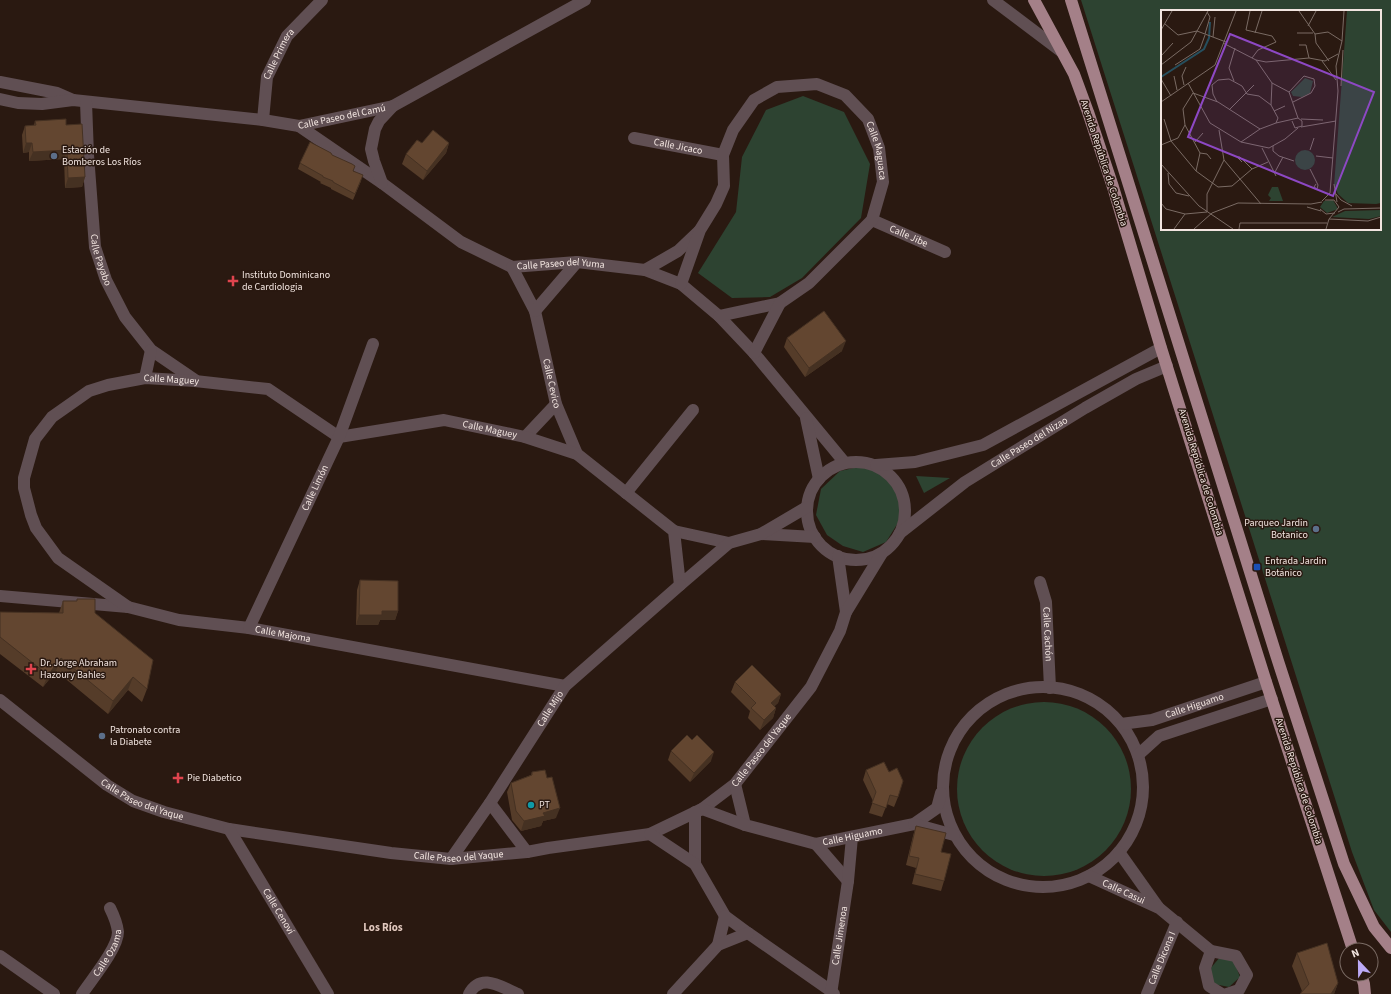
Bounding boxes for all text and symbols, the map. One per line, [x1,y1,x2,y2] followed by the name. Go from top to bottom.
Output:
[1161,10,1381,230] inset map
[260,25,298,82] street label: Calle Primera
[1077,98,1131,228] street label: Avenida República de Colombia
[297,101,387,133] street label: Calle Paseo del Camú
[863,119,890,181] street label: Calle Maguaca
[653,135,704,158] street label: Calle Jicaco
[62,143,141,169] place label: Estación de Bomberos Los Ríos
[49,151,59,161] marker: Estación de Bomberos Los Ríos
[887,221,930,251] street label: Calle Jibe
[87,233,115,288] street label: Calle Payabo
[516,255,605,274] street label: Calle Paseo del Yuma
[242,268,330,294] place label: Instituto Dominicano de Cardiologia
[227,275,239,287] marker: Instituto Dominicano de Cardiologia
[539,357,564,411] street label: Calle Cevico
[143,371,200,388] street label: Calle Maguey
[1175,407,1227,537] street label: Avenida República de Colombia
[988,413,1070,472] street label: Calle Paseo del Nizao
[461,417,519,442] street label: Calle Maguey
[298,462,332,513] street label: Calle Limón
[1244,516,1308,542] place label: Parqueo Jardin Botanico
[1311,524,1321,534] marker: Parqueo Jardin Botanico
[1265,554,1327,580] place label: Entrada Jardin Botánico
[1252,562,1262,572] marker: Entrada Jardin Botánico
[1039,607,1056,662] street label: Calle Cachón
[254,622,312,646] street label: Calle Majoma
[40,656,117,682] place label: Dr. Jorge Abraham Hazoury Bahles
[25,663,37,675] marker: Dr. Jorge Abraham Hazoury Bahles
[533,688,567,730] street label: Calle Mijo
[1163,690,1226,722] street label: Calle Higuamo
[728,710,795,790] street label: Calle Paseo del Yaque
[1272,716,1326,846] street label: Avenida República de Colombia
[110,723,180,749] place label: Patronato contra la Diabete
[97,731,107,741] marker: Patronato contra la Diabete
[187,771,242,785] place label: Pie Diabetico
[172,772,184,784] marker: Pie Diabetico
[97,775,185,824] street label: Calle Paseo del Yaque
[539,798,550,812] place label: PT
[526,800,536,810] marker: PT
[821,824,884,850] street label: Calle Higuamo
[413,847,504,866] street label: Calle Paseo del Yaque
[1100,876,1147,908] street label: Calle Casui
[259,886,298,937] street label: Calle Cenoví
[828,905,851,966] street label: Calle Jimenoa
[363,920,403,935] district label: Los Ríos
[90,929,125,979] street label: Calle Ozama
[1145,929,1179,987] street label: Calle Dicona I
[1339,942,1379,982] north arrow
[1349,945,1362,962] text: N

